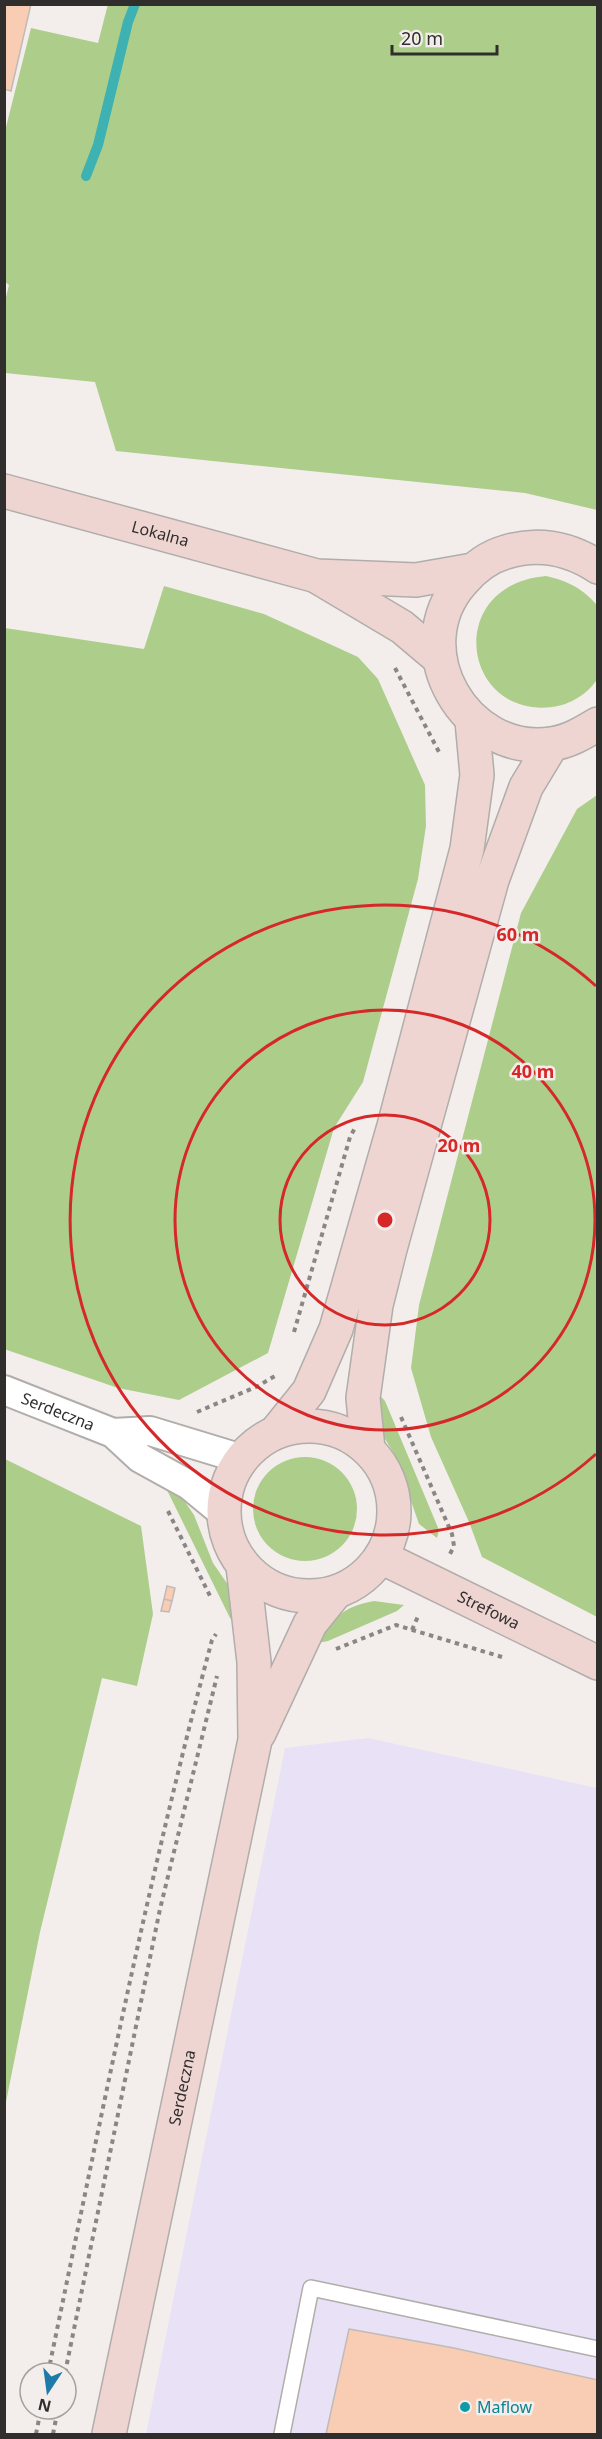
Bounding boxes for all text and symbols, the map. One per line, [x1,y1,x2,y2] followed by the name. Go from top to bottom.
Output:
[392,18,497,56] scale bar
[401,26,443,50] text: 20 m
[129,515,192,552] street label: Lokalna
[497,922,539,946] text: 60 m
[512,1059,554,1083] text: 40 m
[438,1133,480,1157] text: 20 m
[375,1210,395,1230] centre of rings
[18,1387,98,1436] street label: Serdeczna
[454,1585,523,1634] street label: Strefowa
[163,2048,201,2128] street label: Serdeczna
[18,2361,78,2421] north arrow
[36,2393,53,2418] text: N
[477,2396,532,2418] place label: Maflow
[458,2400,472,2414] marker: Maflow

